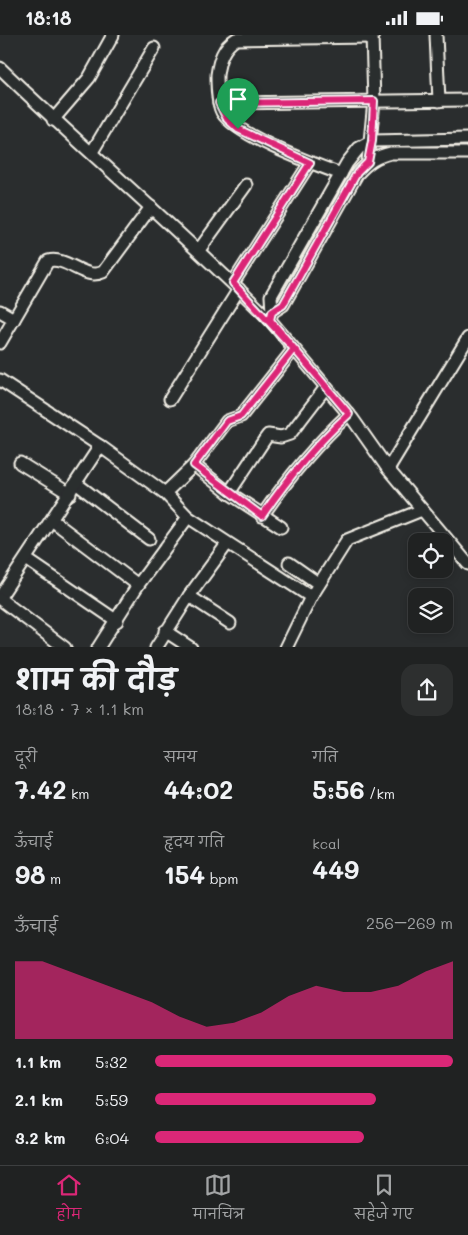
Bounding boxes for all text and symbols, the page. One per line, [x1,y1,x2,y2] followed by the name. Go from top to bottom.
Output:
[25,5,71,30] text: 18:18
[217,78,259,129] pin
[224,85,252,113] icon: arrive
[408,533,453,633] map controls
[408,533,453,578] button: locate
[408,588,453,633] button: layers
[15,661,177,697] text: शाम की दौड़
[401,664,453,716] button: share
[15,698,144,719] text: 18:18 · 7 × 1.1 km
[15,747,37,766] text: दूरी
[164,747,197,766] text: समय
[312,747,338,766] text: गति
[15,773,66,805] text: 7.42
[164,773,233,805] text: 44:02
[312,773,365,805] text: 5:56
[66,784,90,803] text: km
[365,784,395,803] text: /km
[15,832,53,851] text: ऊँचाई
[164,832,224,851] text: हृदय गति
[312,834,340,853] text: kcal
[312,853,359,885] text: 449
[15,858,46,890] text: 98
[164,858,205,890] text: 154
[46,869,61,888] text: m
[205,869,238,888] text: bpm
[366,912,453,933] text: 256–269 m
[15,915,58,936] text: ऊँचाई
[15,1051,61,1072] text: 1.1 km
[95,1051,128,1072] text: 5:32
[15,1089,63,1110] text: 2.1 km
[95,1089,128,1110] text: 5:59
[15,1127,66,1148] text: 3.2 km
[95,1127,129,1148] text: 6:04
[55,1171,83,1230] tab: होम
[193,1171,244,1230] tab: मानचित्र
[354,1171,413,1230] tab: सहेजे गए

